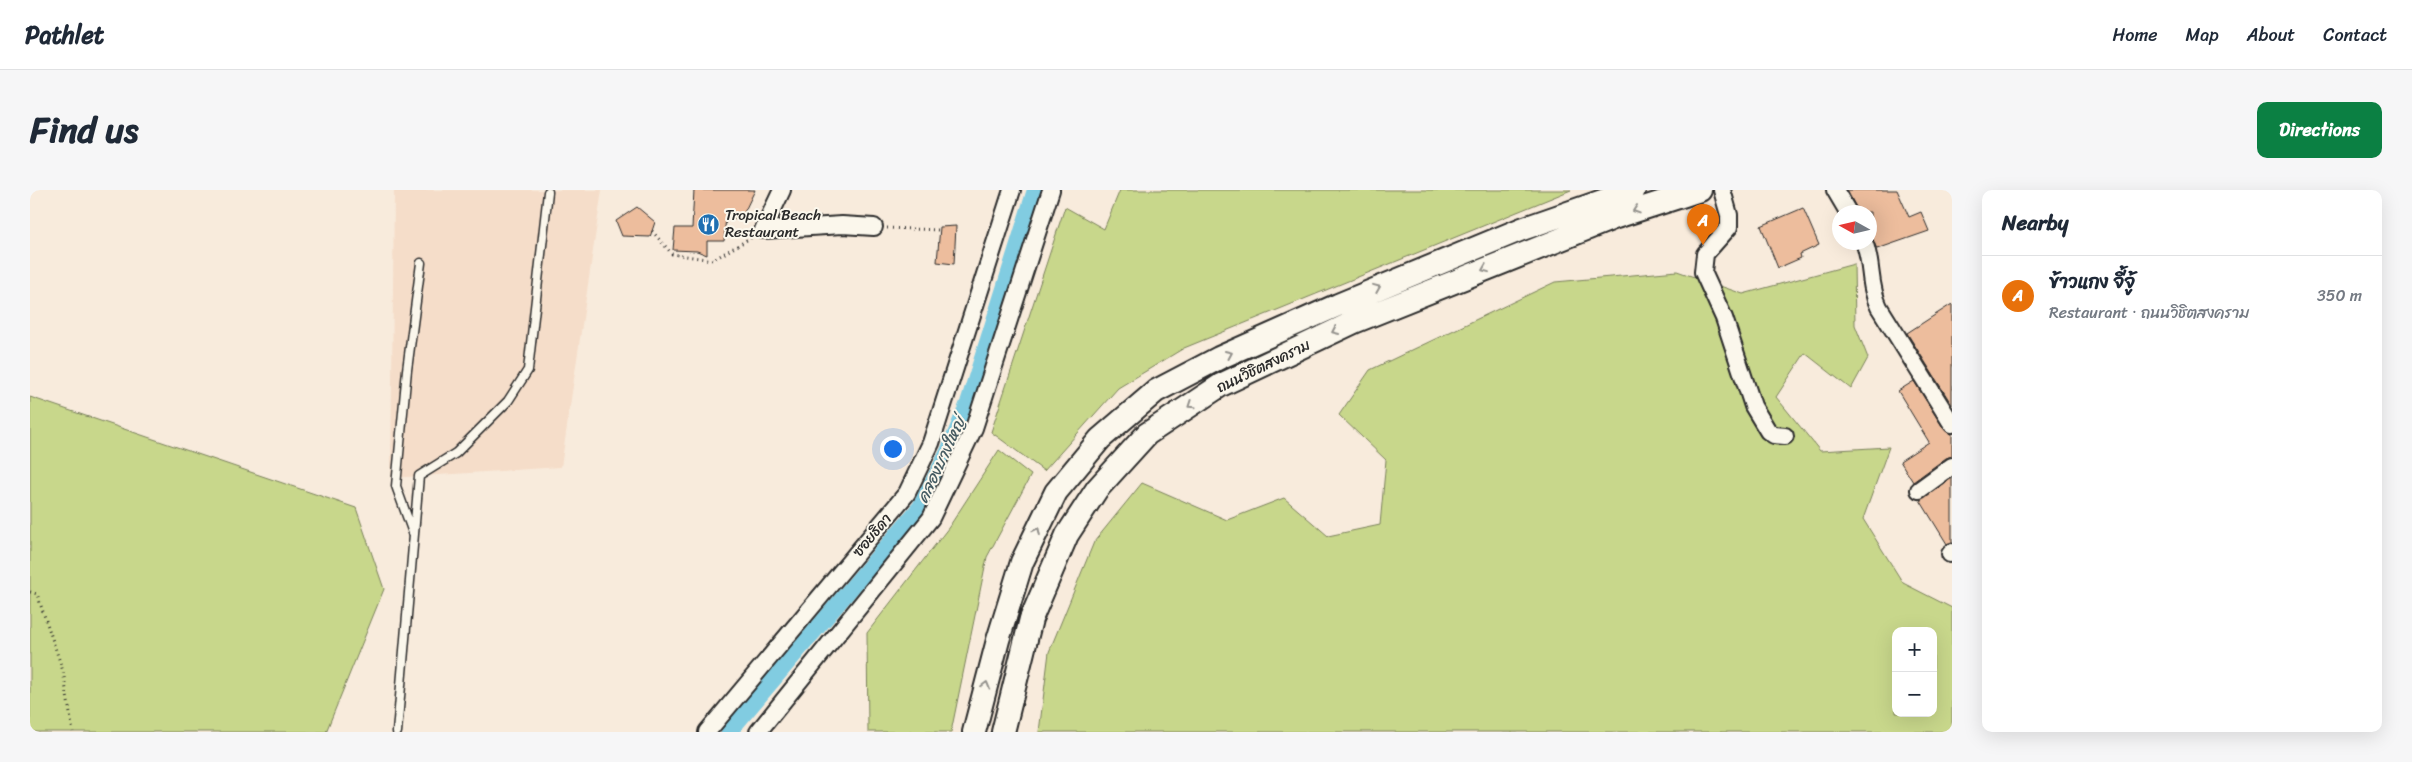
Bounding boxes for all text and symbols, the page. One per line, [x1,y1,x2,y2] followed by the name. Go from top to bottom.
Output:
[25,14,104,56] text: Pathlet
[2113,19,2158,51] text: Home
[2186,19,2219,51] text: Map
[2247,19,2295,51] text: About
[2323,19,2387,51] text: Contact
[30,99,138,161] text: Find us
[2257,102,2382,158] button: Directions
[725,202,821,245] place label: Tropical Beach Restaurant
[1633,204,1641,214] one-way arrow
[1687,204,1719,245] pin: A
[2002,204,2068,242] text: Nearby
[1832,205,1877,250] north arrow
[697,212,721,236] restaurant icon: Tropical Beach Restaurant
[1481,263,1490,273] one-way arrow
[2049,265,2135,298] text: ข้าวแกง จี้จู้
[2013,281,2023,310] text: A
[2317,281,2362,310] text: 350 m
[1372,284,1381,295] one-way arrow
[2049,298,2249,327] text: Restaurant · ถนนวิชิตสงคราม
[1331,325,1340,336] one-way arrow
[1212,332,1315,400] street label: ถนนวิชิตสงคราม
[1224,350,1233,360] one-way arrow
[1187,399,1196,408] one-way arrow
[908,408,976,508] water label: คลองบางใหญ่
[880,436,906,462] your location
[846,507,898,563] street label: ซอยธิดา
[1031,527,1042,536] one-way arrow
[1892,627,1937,717] map controls
[1892,627,1937,672] button: +
[1892,672,1937,717] button: −
[980,681,990,689] one-way arrow

